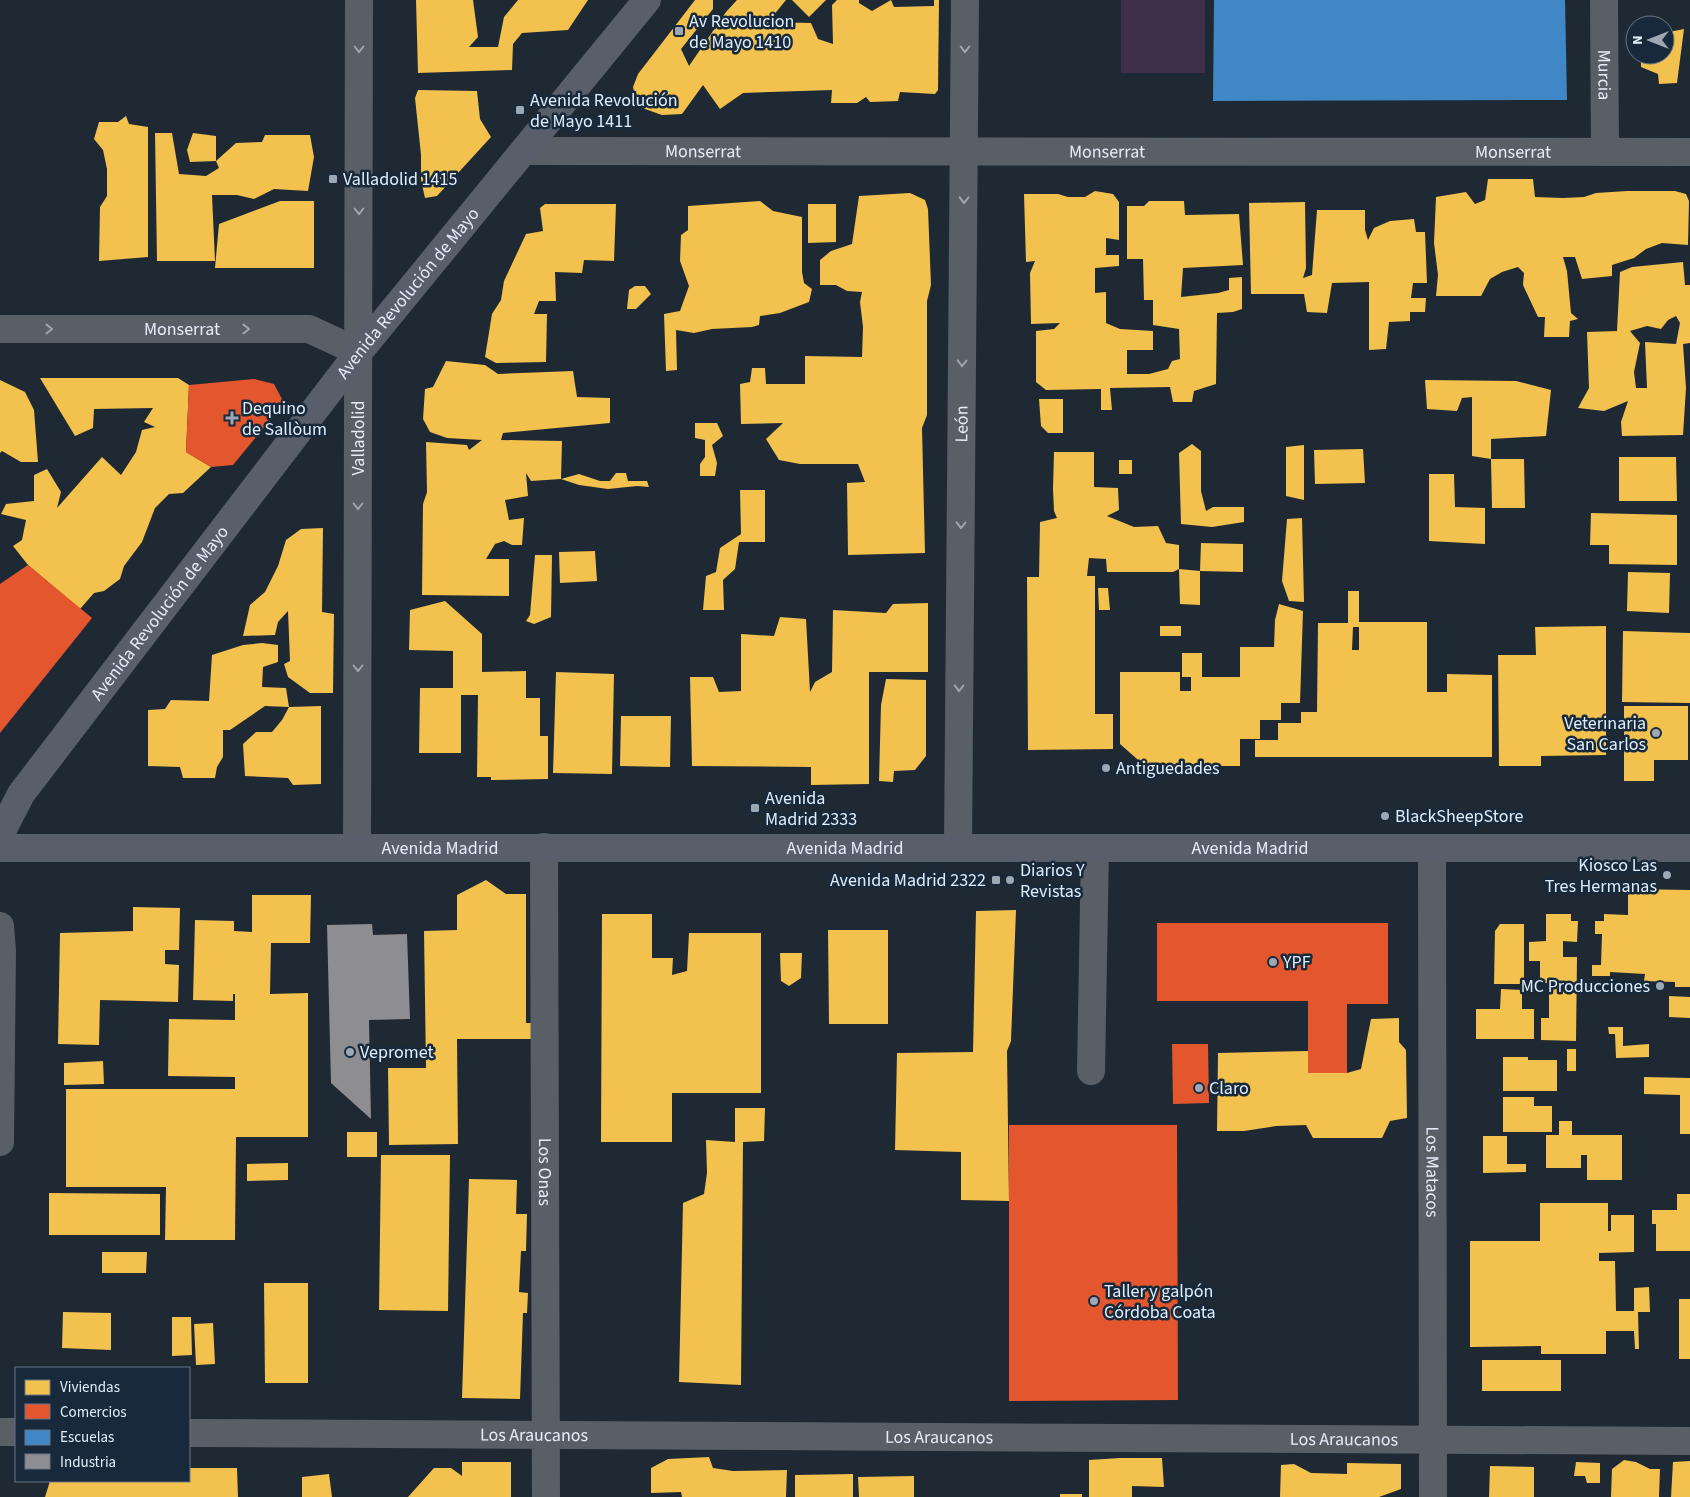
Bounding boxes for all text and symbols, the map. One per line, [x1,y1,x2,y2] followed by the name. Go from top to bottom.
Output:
[689,9,794,55] place label: Av Revolucion de Mayo 1410
[1625,15,1675,65] north arrow
[673,25,685,37] marker: Av Revolucion de Mayo 1410
[1628,35,1648,45] text: N
[354,45,364,53] one-way arrow
[960,45,970,53] one-way arrow
[1592,50,1617,100] street label: Murcia
[530,88,678,134] place label: Avenida Revolución de Mayo 1411
[514,104,526,116] marker: Avenida Revolución de Mayo 1411
[665,139,741,164] street label: Monserrat
[1069,139,1145,164] street label: Monserrat
[1475,139,1551,164] street label: Monserrat
[343,167,457,192] place label: Valladolid 1415
[327,173,339,185] marker: Valladolid 1415
[959,197,969,205] one-way arrow
[330,202,485,384] street label: Avenida Revolución de Mayo
[354,208,364,215] one-way arrow
[144,317,220,342] street label: Monserrat
[46,324,53,334] one-way arrow
[243,324,251,334] one-way arrow
[957,360,967,367] one-way arrow
[242,396,327,442] place label: Dequino de Sallòum
[345,400,371,476] street label: Valladolid
[949,405,974,443] street label: León
[226,412,238,424] marker: Dequino de Sallòum
[353,502,363,510] one-way arrow
[84,520,234,706] street label: Avenida Revolución de Mayo
[956,522,966,530] one-way arrow
[353,664,363,672] one-way arrow
[954,684,965,692] one-way arrow
[1564,711,1646,757] place label: Veterinaria San Carlos
[1650,727,1662,739] marker: Veterinaria San Carlos
[1116,756,1219,781] place label: Antiguedades
[1100,762,1112,774] marker: Antiguedades
[765,786,857,832] place label: Avenida Madrid 2333
[749,802,761,814] marker: Avenida Madrid 2333
[1395,804,1523,829] place label: BlackSheepStore
[1379,810,1391,822] marker: BlackSheepStore
[382,836,498,861] street label: Avenida Madrid
[787,836,903,861] street label: Avenida Madrid
[1192,836,1308,861] street label: Avenida Madrid
[1545,853,1657,899] place label: Kiosco Las Tres Hermanas
[1020,858,1085,904] place label: Diarios Y Revistas
[830,868,986,893] place label: Avenida Madrid 2322
[1661,869,1673,881] marker: Kiosco Las Tres Hermanas
[990,874,1002,886] marker: Avenida Madrid 2322
[1004,874,1016,886] marker: Diarios Y Revistas
[1282,950,1311,975] place label: YPF
[1267,956,1279,968] marker: YPF
[1521,974,1650,999] place label: MC Producciones
[1654,980,1666,992] marker: MC Producciones
[360,1040,434,1065] place label: Vepromet
[344,1046,356,1058] marker: Vepromet
[1209,1076,1249,1101] place label: Claro
[1193,1082,1205,1094] marker: Claro
[1420,1126,1445,1218] street label: Los Matacos
[532,1138,558,1206] street label: Los Onas
[1104,1279,1216,1325] place label: Taller y galpón Córdoba Coata
[1088,1295,1100,1307] marker: Taller y galpón Córdoba Coata
[15,1367,190,1482] legend
[60,1377,120,1398] text: Viviendas
[60,1402,127,1423] text: Comercios
[480,1422,588,1448] street label: Los Araucanos
[885,1424,993,1450] street label: Los Araucanos
[1290,1426,1398,1452] street label: Los Araucanos
[60,1427,114,1448] text: Escuelas
[60,1452,116,1473] text: Industria

